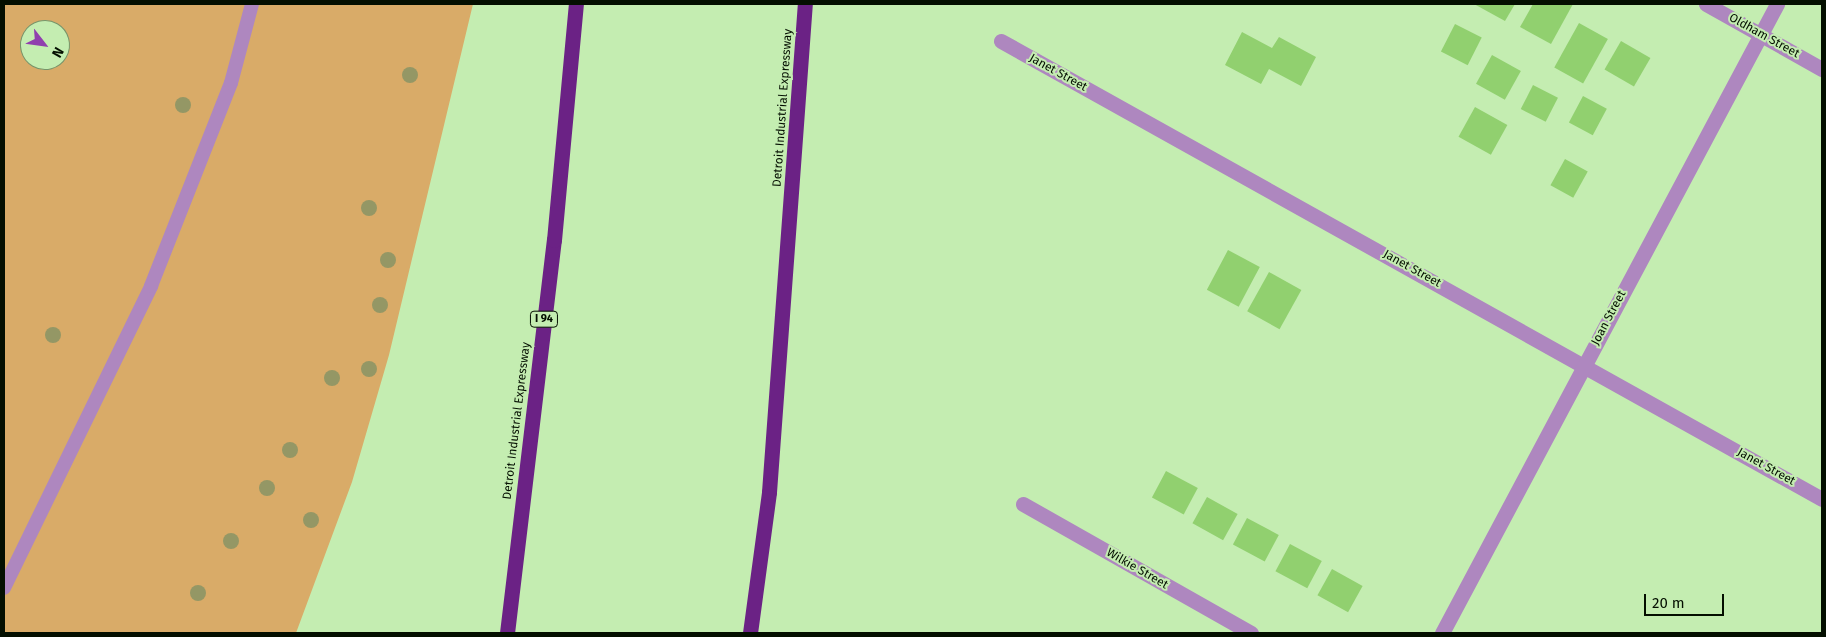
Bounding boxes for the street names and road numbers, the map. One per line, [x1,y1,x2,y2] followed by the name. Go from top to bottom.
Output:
[1726,11,1802,61] street label: Oldham Street
[770,28,796,188] street label: Detroit Industrial Expressway
[1027,51,1089,95] street label: Janet Street
[1381,247,1443,291] street label: Janet Street
[1589,288,1629,348] street label: Joan Street
[529,310,559,328] road number: I 94
[500,341,534,501] street label: Detroit Industrial Expressway
[1735,445,1797,489] street label: Janet Street
[1104,546,1170,592] street label: Wilkie Street

